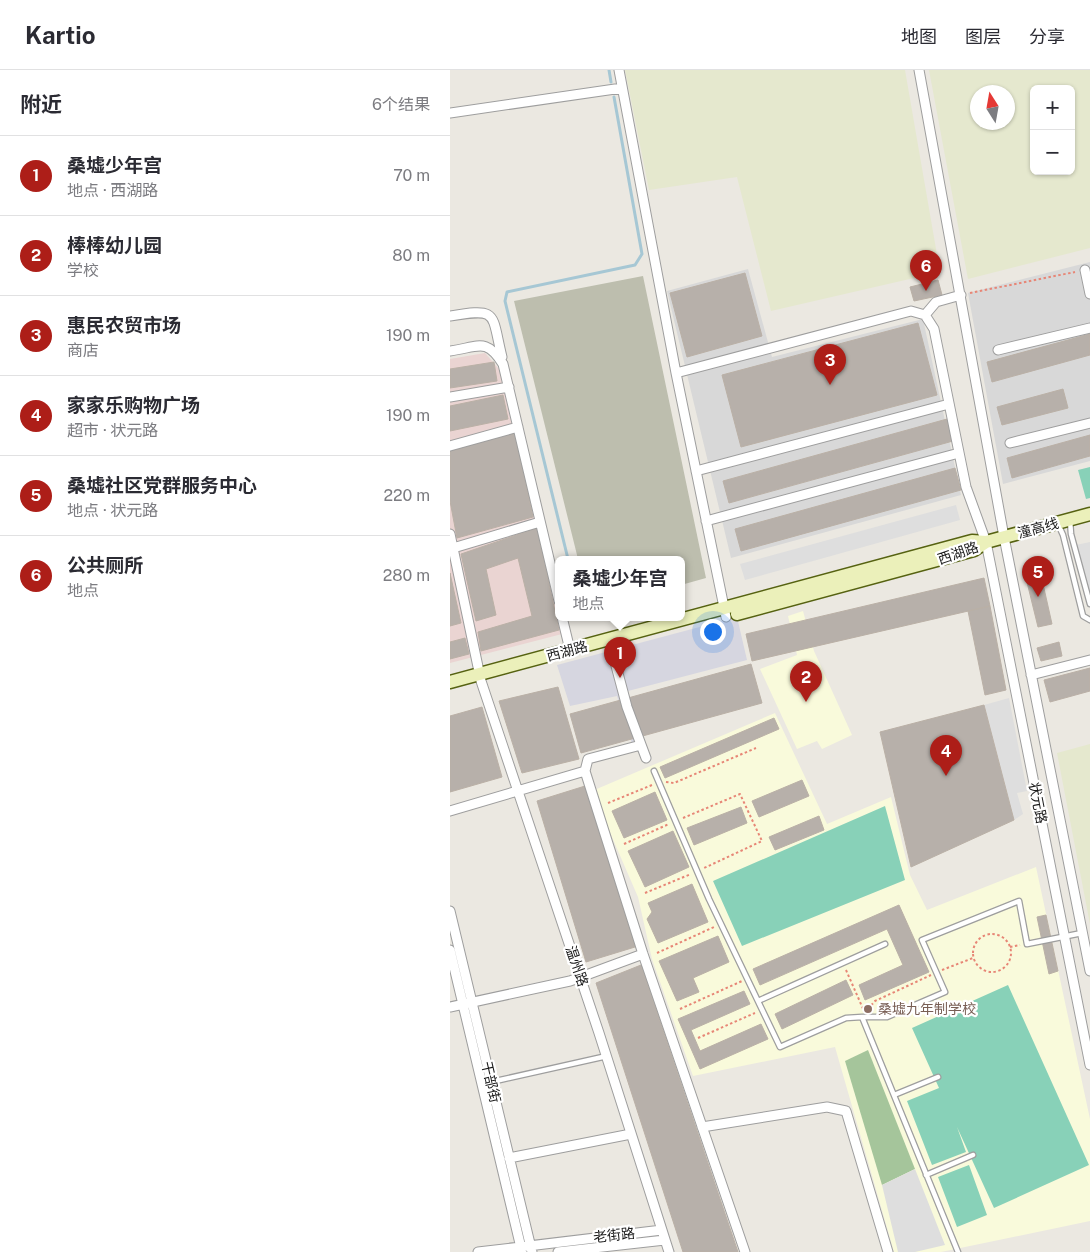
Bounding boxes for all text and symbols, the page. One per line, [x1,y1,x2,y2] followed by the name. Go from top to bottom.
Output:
[25,21,96,49] text: Kartio
[901,26,937,47] text: 地图
[965,26,1001,47] text: 图层
[1029,26,1065,47] text: 分享
[970,85,1015,130] north arrow
[1030,85,1075,175] map controls
[1030,85,1075,130] button: +
[20,92,62,117] text: 附近
[372,95,430,114] text: 6个结果
[1030,130,1075,175] button: −
[67,154,162,176] text: 桑墟少年宫
[33,166,39,185] text: 1
[393,166,430,185] text: 70 m
[67,181,158,200] text: 地点 · 西湖路
[67,234,162,256] text: 棒棒幼儿园
[31,246,41,265] text: 2
[392,246,430,265] text: 80 m
[910,250,942,291] pin: 6
[67,261,99,280] text: 学校
[67,314,181,336] text: 惠民农贸市场
[31,326,41,345] text: 3
[386,326,430,345] text: 190 m
[67,341,99,360] text: 商店
[814,344,846,385] pin: 3
[67,394,200,416] text: 家家乐购物广场
[31,406,41,425] text: 4
[386,406,430,425] text: 190 m
[67,421,158,440] text: 超市 · 状元路
[67,474,257,496] text: 桑墟社区党群服务中心
[31,486,41,505] text: 5
[383,486,430,505] text: 220 m
[67,501,158,520] text: 地点 · 状元路
[1016,515,1060,541] street label: 潼高线
[936,539,980,567] street label: 西湖路
[67,554,143,576] text: 公共厕所
[555,556,685,621] popup
[1022,556,1054,597] pin: 5
[31,566,41,585] text: 6
[383,566,430,585] text: 280 m
[572,567,668,589] text: 桑墟少年宫
[67,581,99,600] text: 地点
[572,594,605,613] text: 地点
[700,619,726,645] your location
[604,637,636,678] pin: 1
[545,638,589,664] street label: 西湖路
[790,661,822,702] pin: 2
[930,735,962,776] pin: 4
[1026,781,1050,825] street label: 状元路
[563,944,591,988] street label: 温州路
[878,1001,976,1017] place label: 桑墟九年制学校
[862,1003,874,1015] marker: 桑墟九年制学校
[478,1060,504,1104] street label: 干部街
[592,1225,636,1245] street label: 老街路

